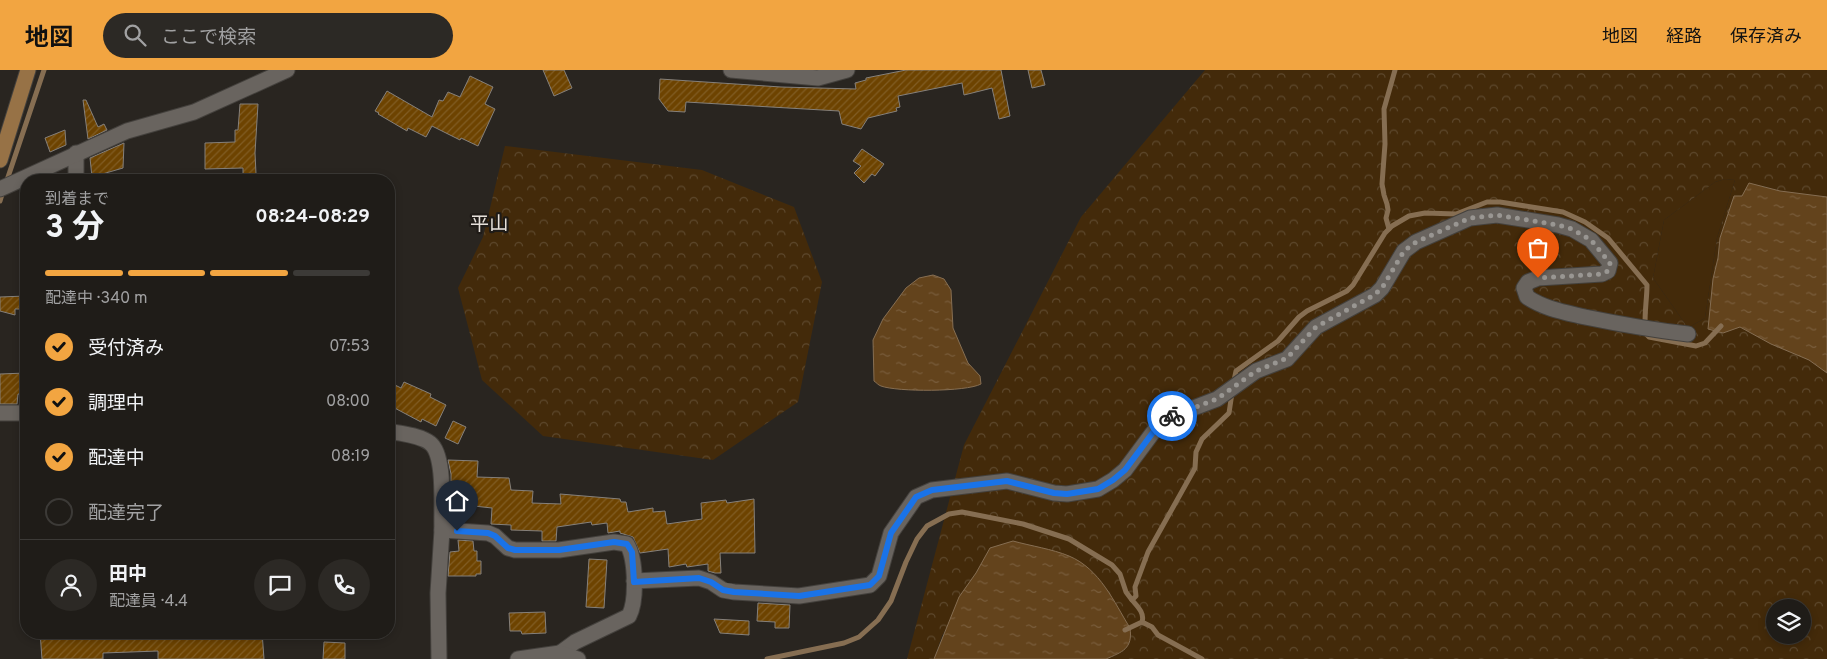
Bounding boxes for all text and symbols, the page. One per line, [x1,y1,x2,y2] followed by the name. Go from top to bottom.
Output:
[103,13,453,58] search box
[121,21,149,49] icon: search
[25,24,73,54] text: 地図
[161,26,256,50] text: ここで検索
[1602,26,1638,49] text: 地図
[1666,26,1702,49] text: 経路
[1730,26,1802,49] text: 保存済み
[45,190,109,210] text: 到着まで
[255,205,370,229] text: 08:24–08:29
[45,209,104,249] text: 3 分
[470,213,508,237] district label: 平山
[1517,227,1559,278] pin
[1524,234,1552,262] icon: bag
[45,289,148,309] text: 配達中 · 340 m
[45,333,73,361] icon: check
[88,337,164,361] text: 受付済み
[329,337,370,357] text: 07:53
[45,388,73,416] icon: check
[1147,391,1197,441] courier
[88,392,145,416] text: 調理中
[326,392,370,412] text: 08:00
[1158,402,1186,430] icon: bike
[45,443,73,471] icon: check
[88,447,145,471] text: 配達中
[331,447,370,467] text: 08:19
[436,480,478,531] pin
[443,487,471,515] icon: home
[88,502,164,526] text: 配達完了
[45,559,97,611] button: person
[254,559,306,611] button: chat
[318,559,370,611] button: phone
[109,563,147,587] text: 田中
[109,592,188,612] text: 配達員 · 4.4
[1766,599,1811,644] map controls
[1766,599,1811,644] button: layers

